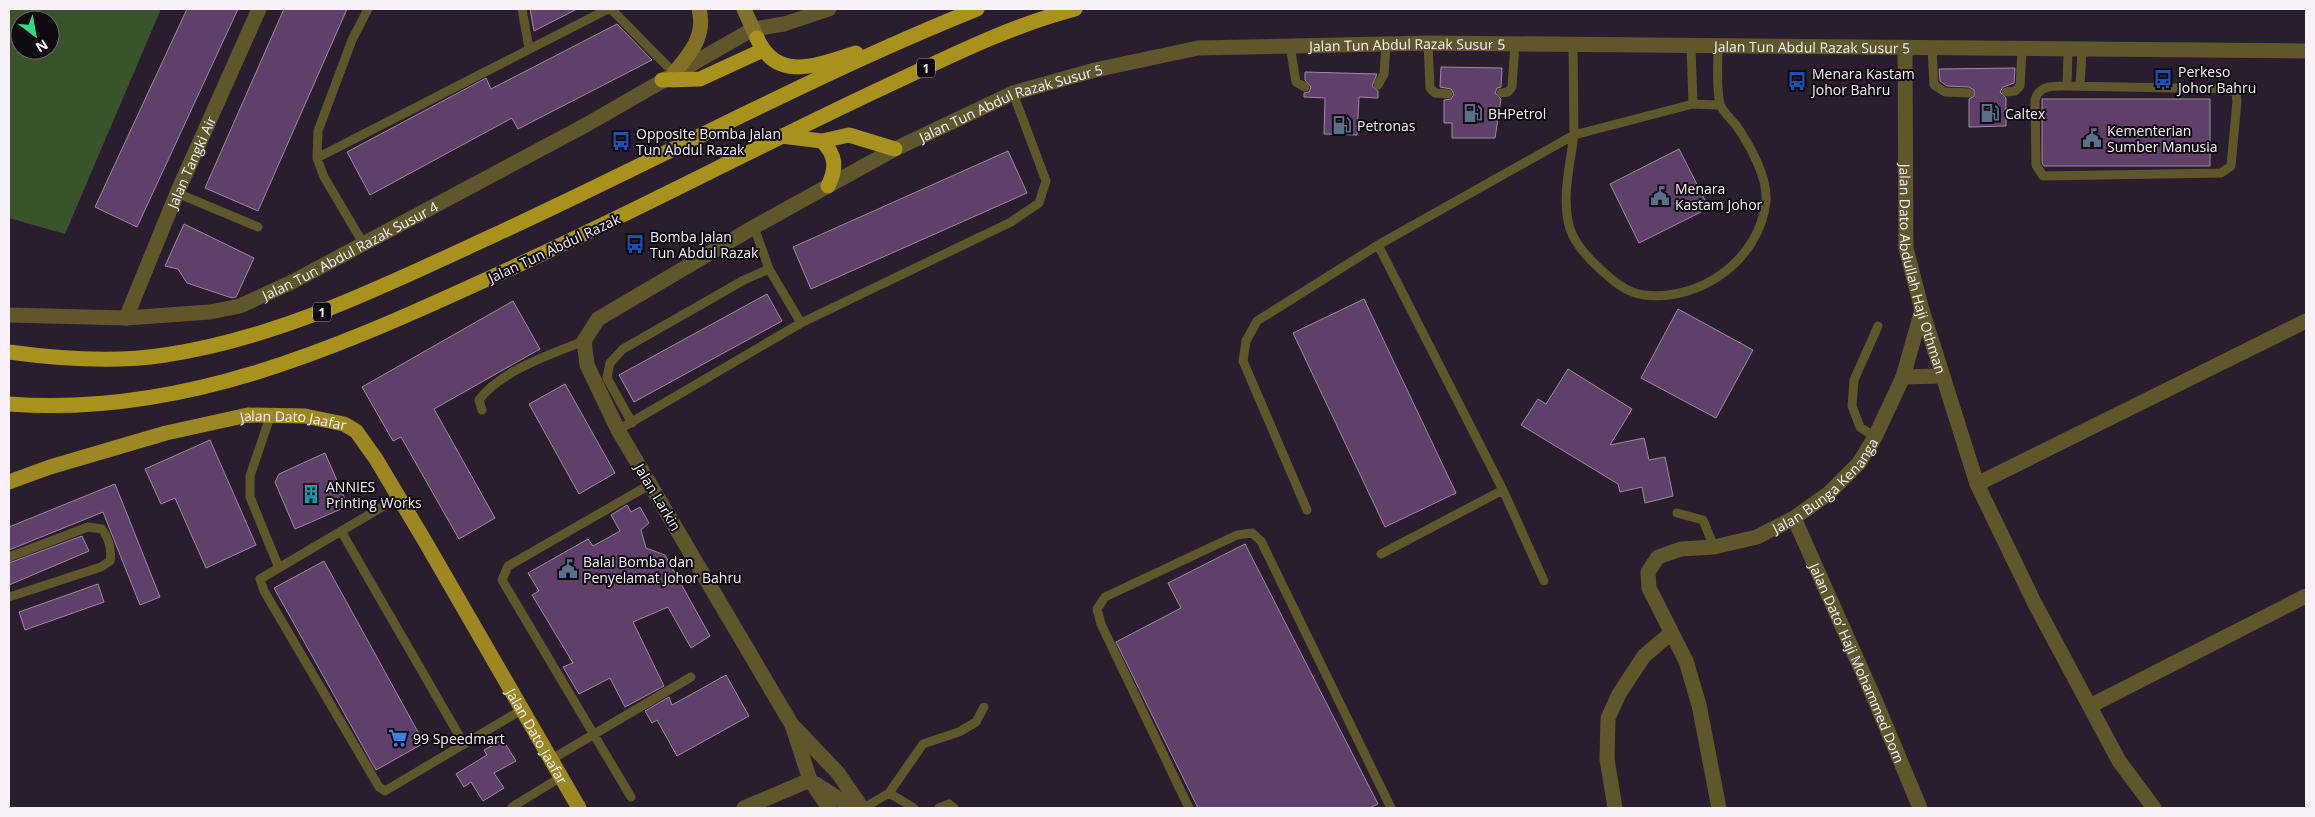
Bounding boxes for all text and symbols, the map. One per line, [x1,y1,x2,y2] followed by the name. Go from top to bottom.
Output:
[10,10,60,60] north arrow
[1307,33,1505,55] street label: Jalan Tun Abdul Razak Susur 5
[32,35,52,58] text: N
[1712,36,1910,57] street label: Jalan Tun Abdul Razak Susur 5
[917,58,935,78] road number: 1
[914,59,1104,147] street label: Jalan Tun Abdul Razak Susur 5
[2176,62,2256,97] place label: Perkeso Johor Bahru
[1810,64,1915,99] place label: Menara Kastam Johor Bahru
[2152,68,2174,90] bus stop icon: Perkeso Johor Bahru
[1786,70,1808,92] bus stop icon: Menara Kastam Johor Bahru
[1462,102,1484,124] fuel station icon: BHPetrol
[1979,102,2001,124] fuel station icon: Caltex
[1488,104,1546,123] place label: BHPetrol
[2005,104,2046,123] place label: Caltex
[161,112,220,213] street label: Jalan Tangki Air
[1331,114,1353,136] fuel station icon: Petronas
[1357,116,1416,135] place label: Petronas
[2107,121,2218,156] place label: Kementerian Sumber Manusia
[636,124,781,159] place label: Opposite Bomba Jalan Tun Abdul Razak
[2081,127,2103,149] public building icon: Kementerian Sumber Manusia
[610,130,632,152] bus stop icon: Opposite Bomba Jalan Tun Abdul Razak
[1896,162,1951,376] street label: Jalan Dato Abdullah Haji Othman
[1675,179,1763,214] place label: Menara Kastam Johor
[1649,185,1671,207] public building icon: Menara Kastam Johor
[257,196,441,305] street label: Jalan Tun Abdul Razak Susur 4
[483,209,624,288] street label: Jalan Tun Abdul Razak
[650,227,759,262] place label: Bomba Jalan Tun Abdul Razak
[624,233,646,255] bus stop icon: Bomba Jalan Tun Abdul Razak
[313,302,331,322] road number: 1
[236,405,349,434] street label: Jalan Dato Jaafar
[1767,434,1882,538] street label: Jalan Bunga Kenanga
[629,458,686,534] street label: Jalan Larkin
[326,477,422,512] place label: ANNIES Printing Works
[300,483,322,505] building icon: ANNIES Printing Works
[583,552,742,587] place label: Balai Bomba dan Penyelamat Johor Bahru
[557,558,579,580] public building icon: Balai Bomba dan Penyelamat Johor Bahru
[1805,558,1910,765] street label: Jalan Dato’ Haji Mohammed Dom
[501,683,573,787] street label: Jalan Dato Jaafar
[387,727,409,749] supermarket icon: 99 Speedmart
[413,729,505,748] place label: 99 Speedmart

